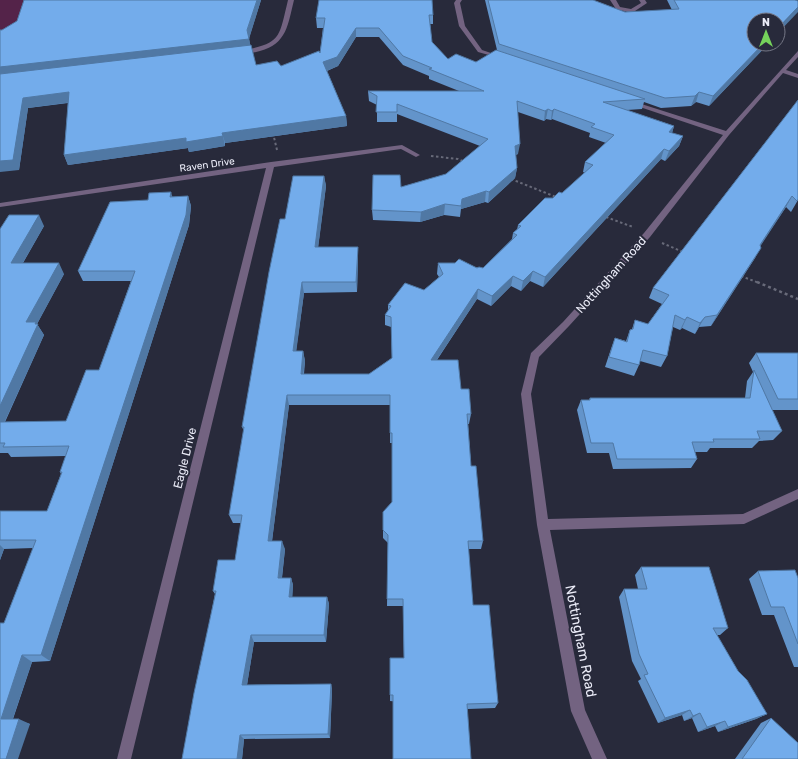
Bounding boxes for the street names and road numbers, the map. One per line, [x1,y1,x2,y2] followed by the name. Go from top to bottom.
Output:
[179,155,236,175] street label: Raven Drive
[573,234,649,316] street label: Nottingham Road
[171,426,199,490] street label: Eagle Drive
[561,583,600,699] street label: Nottingham Road

